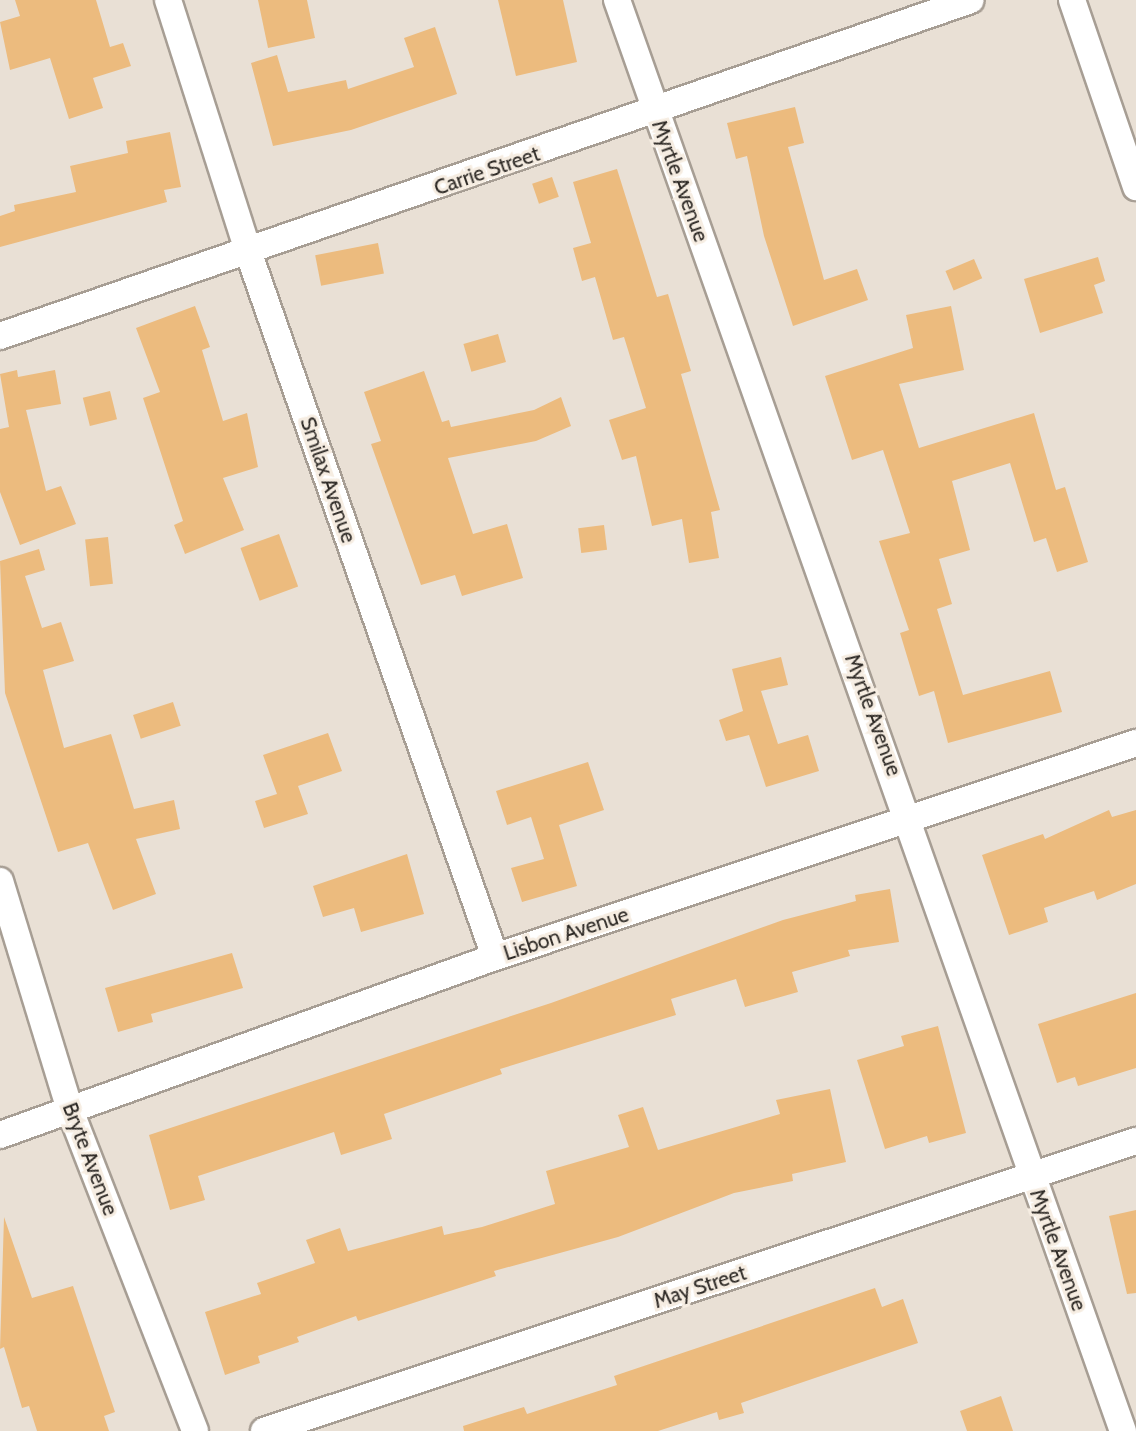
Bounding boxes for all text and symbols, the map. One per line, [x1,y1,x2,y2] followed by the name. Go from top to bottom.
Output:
[646,117,714,245] street label: Myrtle Avenue
[431,141,543,201] street label: Carrie Street
[295,414,361,546] street label: Smilax Avenue
[839,651,907,779] street label: Myrtle Avenue
[500,902,632,966] street label: Lisbon Avenue
[57,1099,123,1219] street label: Bryte Avenue
[1024,1186,1092,1314] street label: Myrtle Avenue
[651,1260,749,1314] street label: May Street

